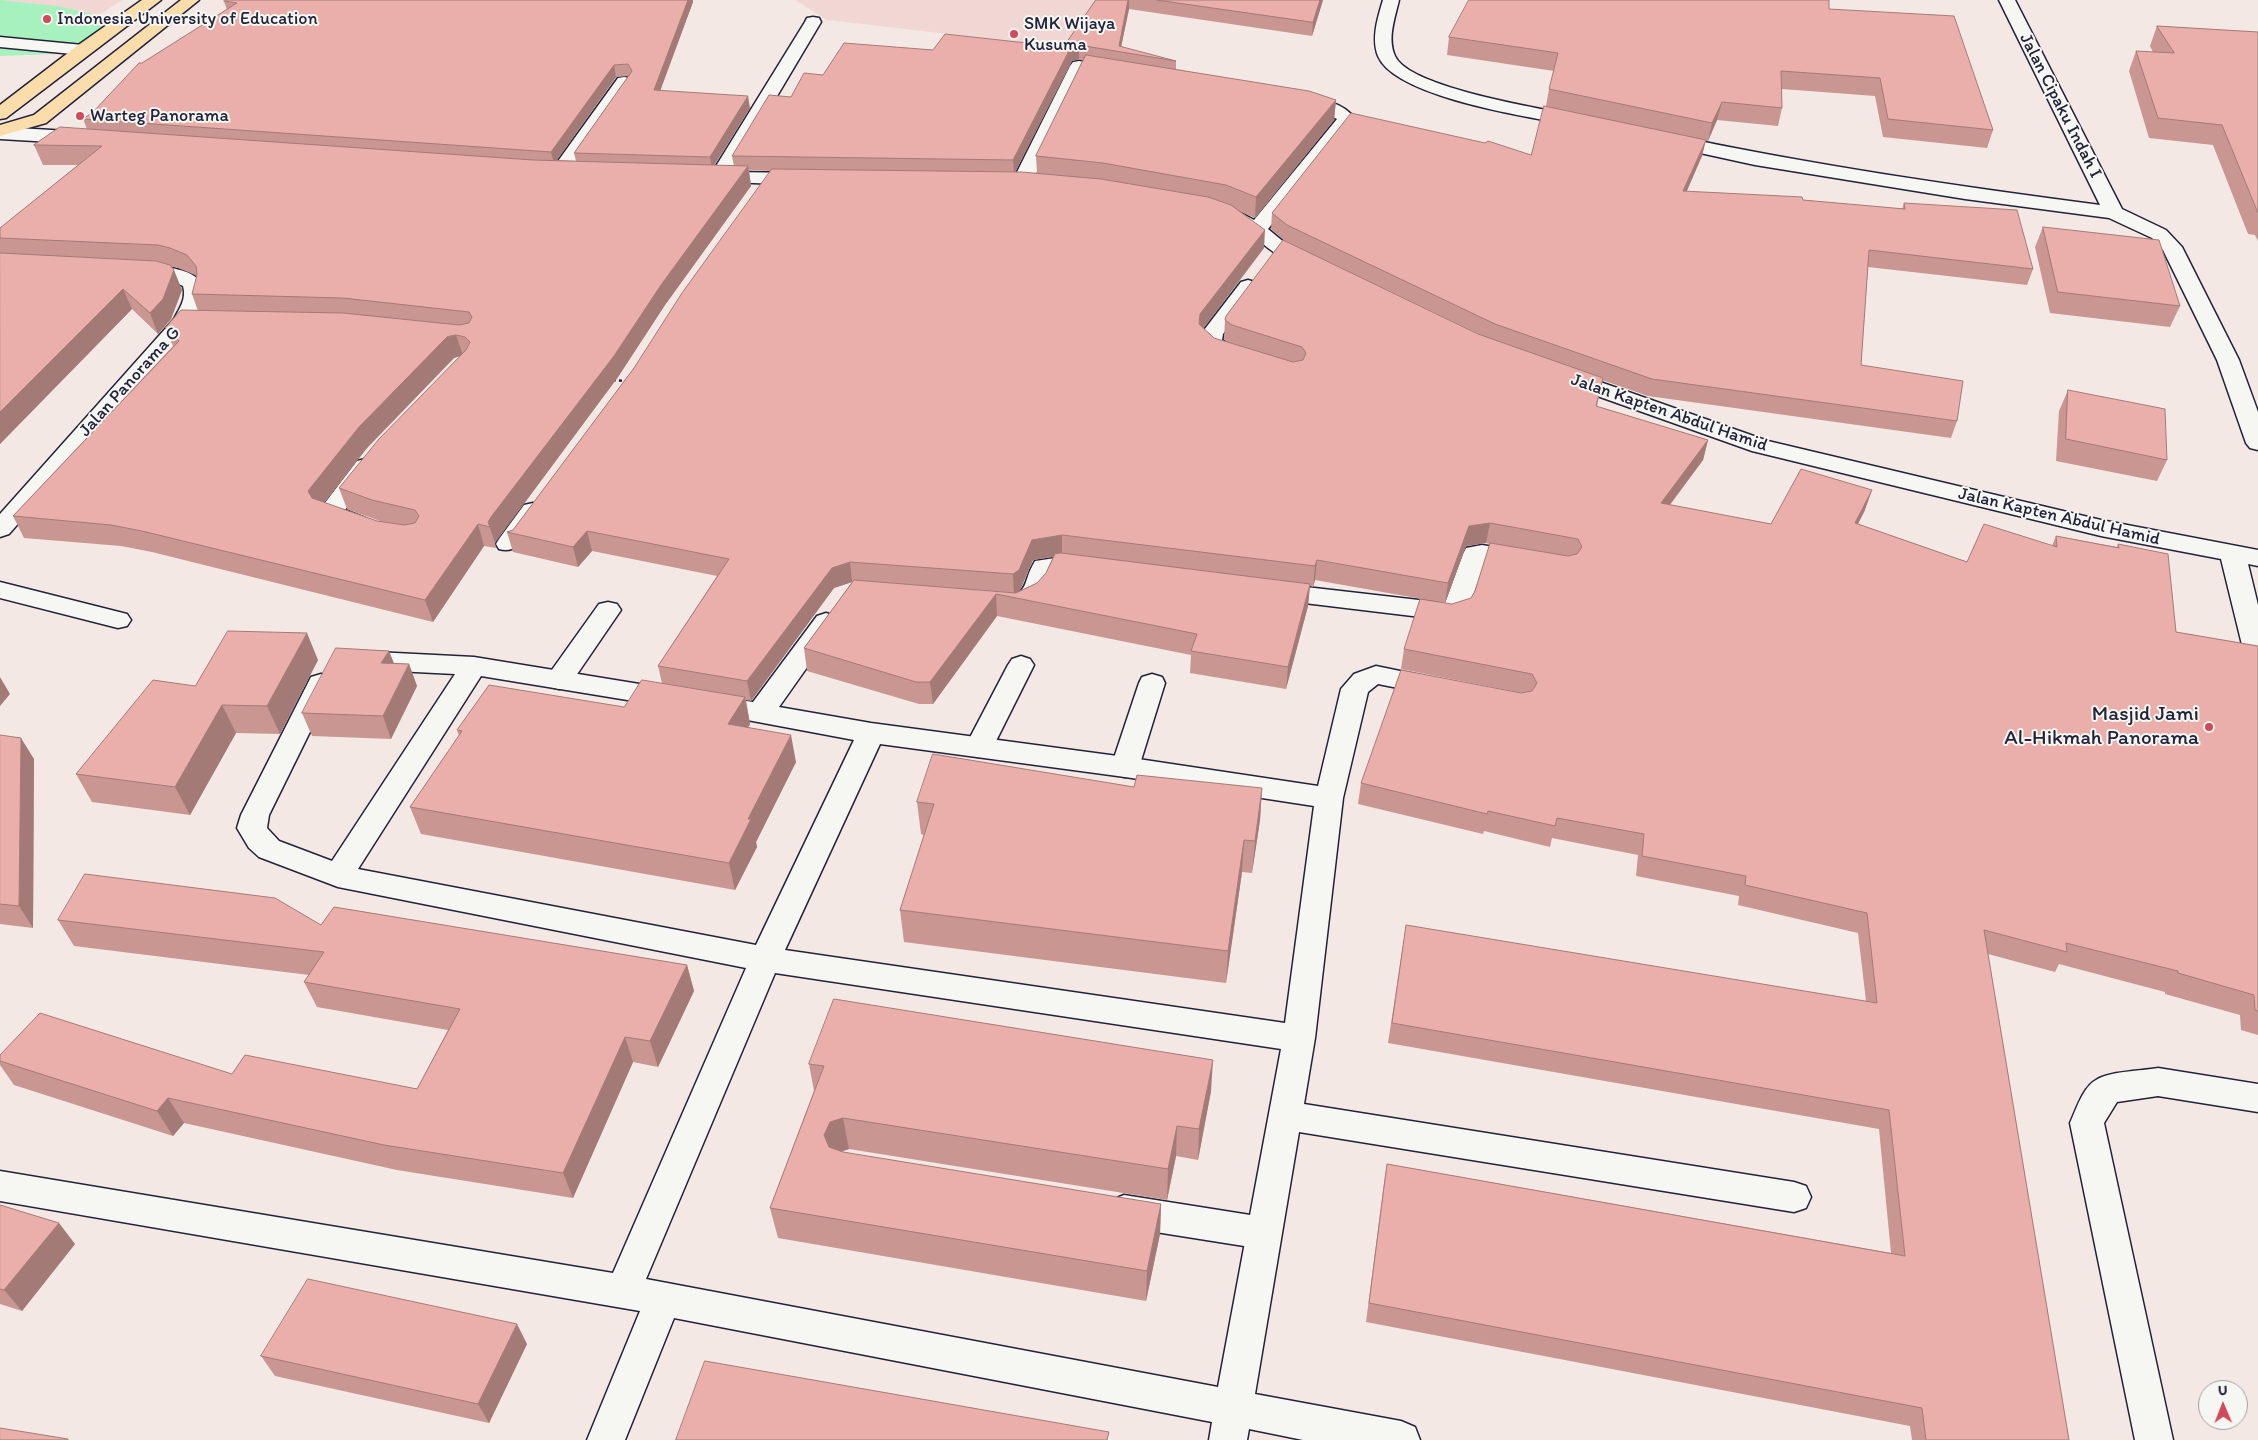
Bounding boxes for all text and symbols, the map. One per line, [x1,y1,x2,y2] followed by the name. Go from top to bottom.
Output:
[57,8,318,30] place label: Indonesia University of Education
[41,13,53,25] marker: Indonesia University of Education
[1024,13,1115,56] place label: SMK Wijaya Kusuma
[1008,28,1020,40] marker: SMK Wijaya Kusuma
[2014,30,2106,182] street label: Jalan Cipaku Indah I
[90,105,229,127] place label: Warteg Panorama
[74,110,86,122] marker: Warteg Panorama
[75,322,185,442] street label: Jalan Panorama G
[1568,369,1770,457] street label: Jalan Kapten Abdul Hamid
[1956,483,2162,551] street label: Jalan Kapten Abdul Hamid
[2004,702,2199,752] place label: Masjid Jami Al-Hikmah Panorama
[2203,721,2215,733] marker: Masjid Jami Al-Hikmah Panorama
[2198,1380,2248,1430] north arrow
[2218,1382,2228,1399] text: U

